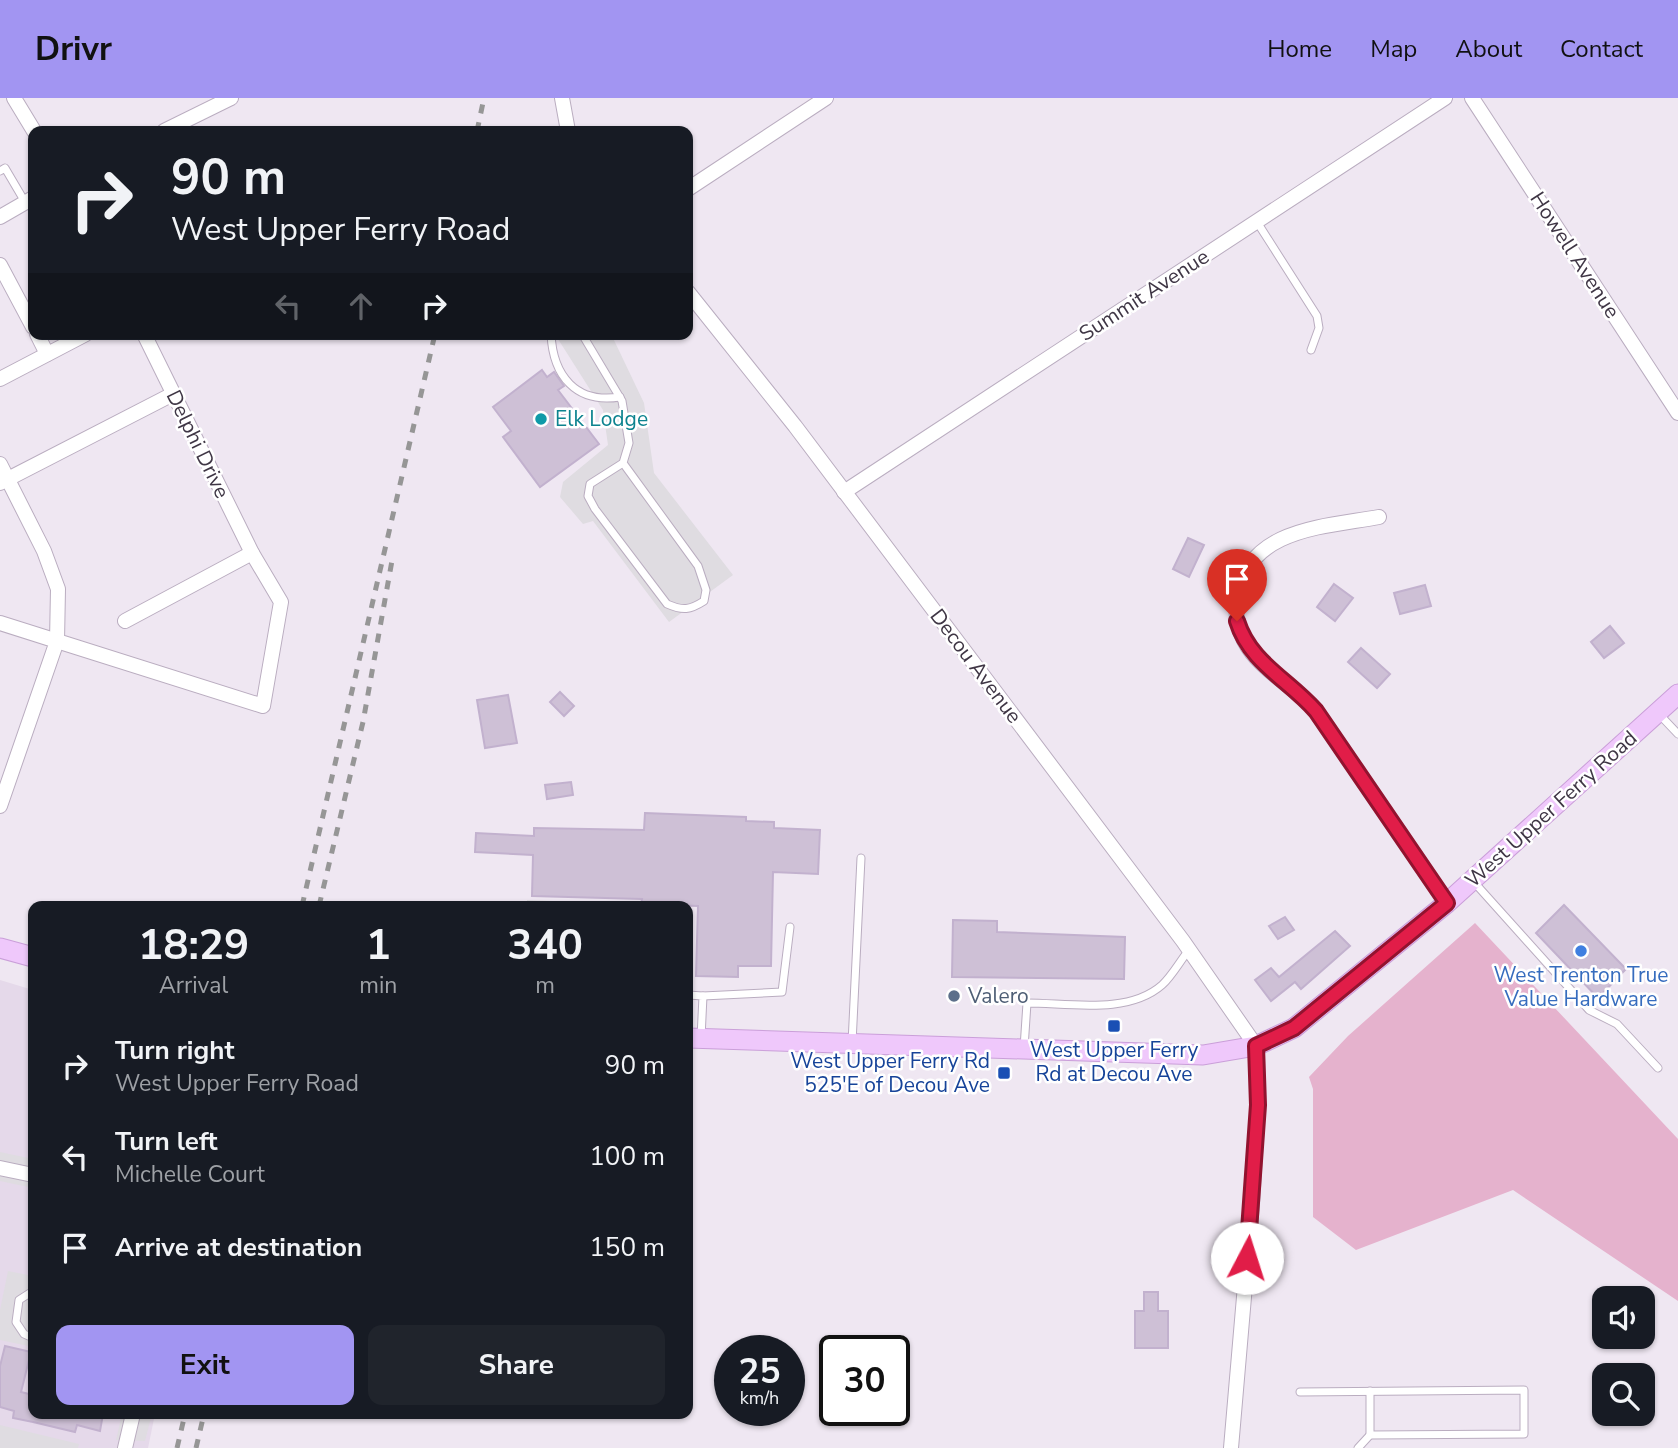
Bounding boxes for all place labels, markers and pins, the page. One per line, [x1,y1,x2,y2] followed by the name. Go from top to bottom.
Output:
[555,405,648,433] place label: Elk Lodge
[533,411,549,427] marker: Elk Lodge
[1207,549,1267,621] pin
[1573,943,1589,959] marker: West Trenton True Value Hardware
[1493,961,1669,1013] place label: West Trenton True Value Hardware
[967,982,1029,1010] place label: Valero
[946,988,962,1004] marker: Valero
[1106,1018,1122,1034] marker: West Upper Ferry Rd at Decou Ave
[1030,1036,1198,1088] place label: West Upper Ferry Rd at Decou Ave
[790,1047,990,1099] place label: West Upper Ferry Rd 525'E of Decou Ave
[996,1065,1012,1081] marker: West Upper Ferry Rd 525'E of Decou Ave

